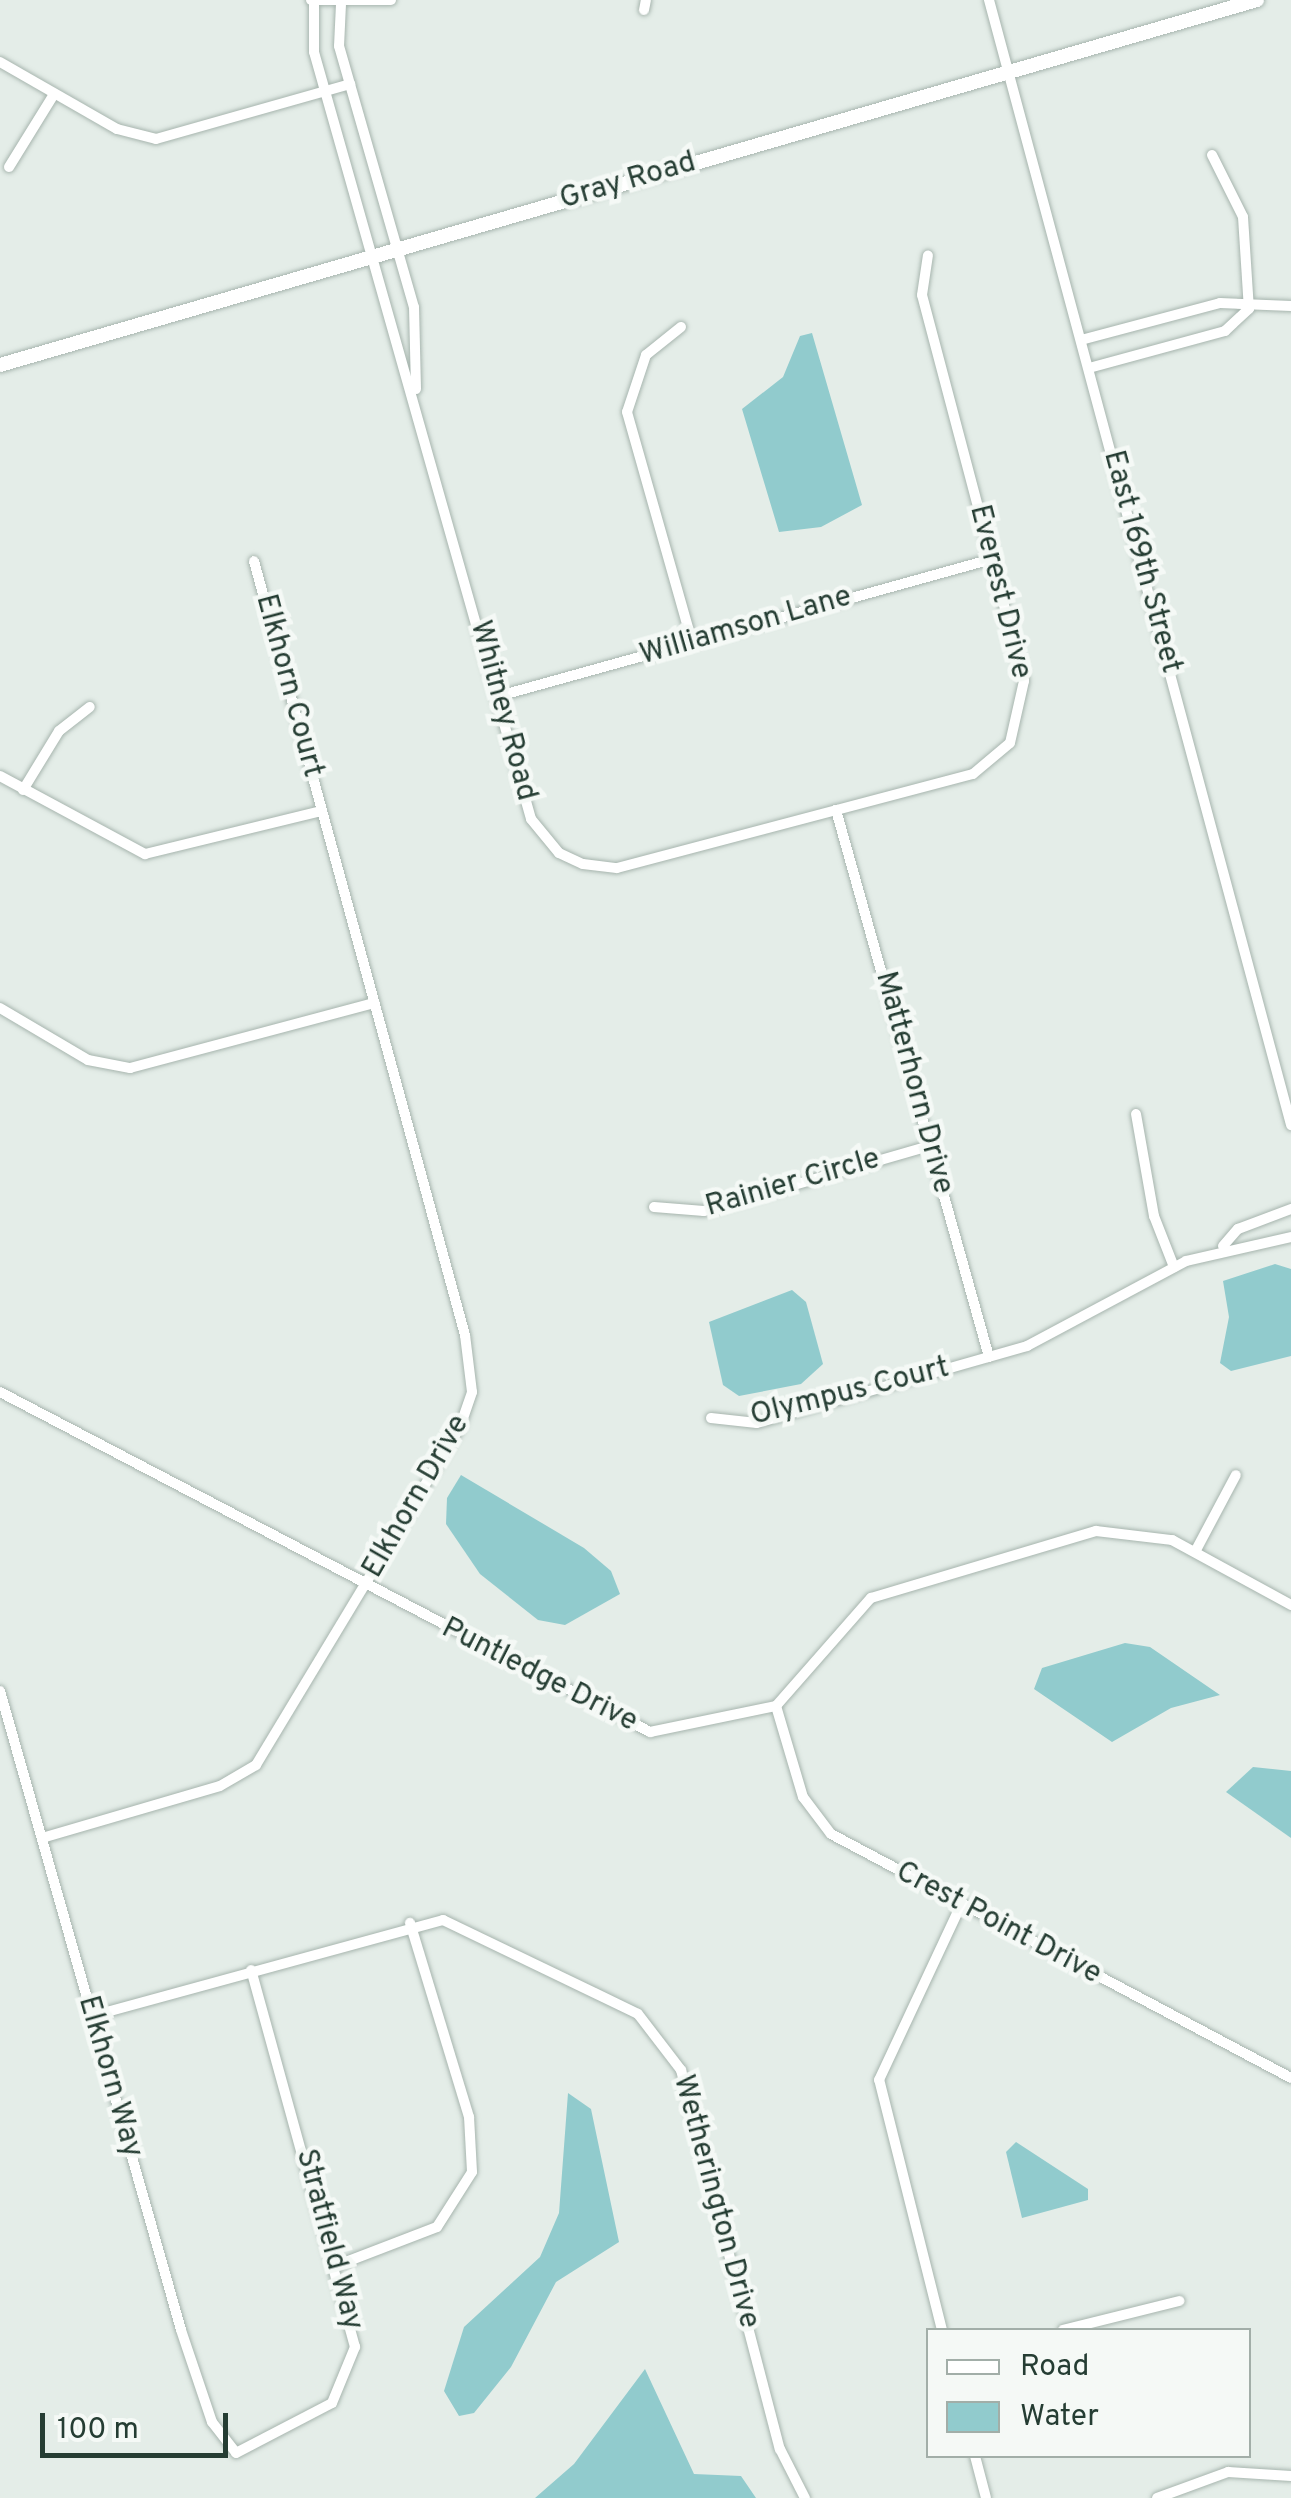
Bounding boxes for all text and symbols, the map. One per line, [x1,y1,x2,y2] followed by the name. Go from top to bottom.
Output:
[556,145,700,219] street label: Gray Road
[1094,447,1188,677] street label: East 169th Street
[960,501,1038,683] street label: Everest Drive
[636,580,856,674] street label: Williamson Lane
[246,591,330,781] street label: Elkhorn Court
[461,617,543,805] street label: Whitney Road
[866,968,960,1198] street label: Matterhorn Drive
[702,1142,884,1226] street label: Rainier Circle
[747,1351,953,1435] street label: Olympus Court
[356,1409,478,1585] street label: Elkhorn Drive
[435,1611,643,1741] street label: Puntledge Drive
[889,1855,1107,1993] street label: Crest Point Drive
[69,1992,149,2162] street label: Elkhorn Way
[664,2071,766,2333] street label: Wetherington Drive
[286,2145,370,2335] street label: Stratfield Way
[926,2328,1251,2458] legend
[1020,2349,1089,2386] text: Road
[45,2393,232,2455] scale bar
[1020,2399,1099,2436] text: Water
[57,2412,139,2449] text: 100 m

